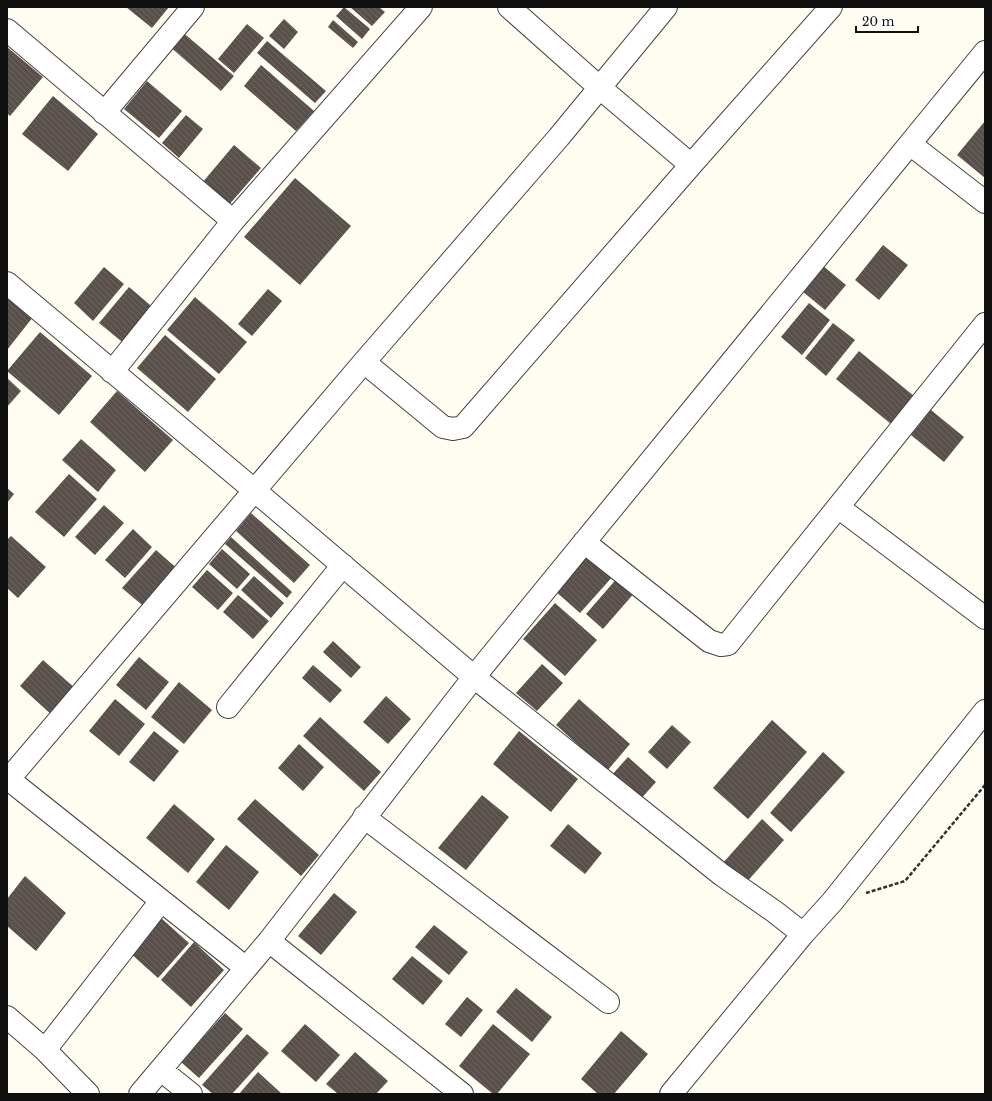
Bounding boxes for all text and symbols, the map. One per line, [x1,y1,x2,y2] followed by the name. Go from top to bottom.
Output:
[856,8,918,34] scale bar
[862,14,894,29] text: 20 m

